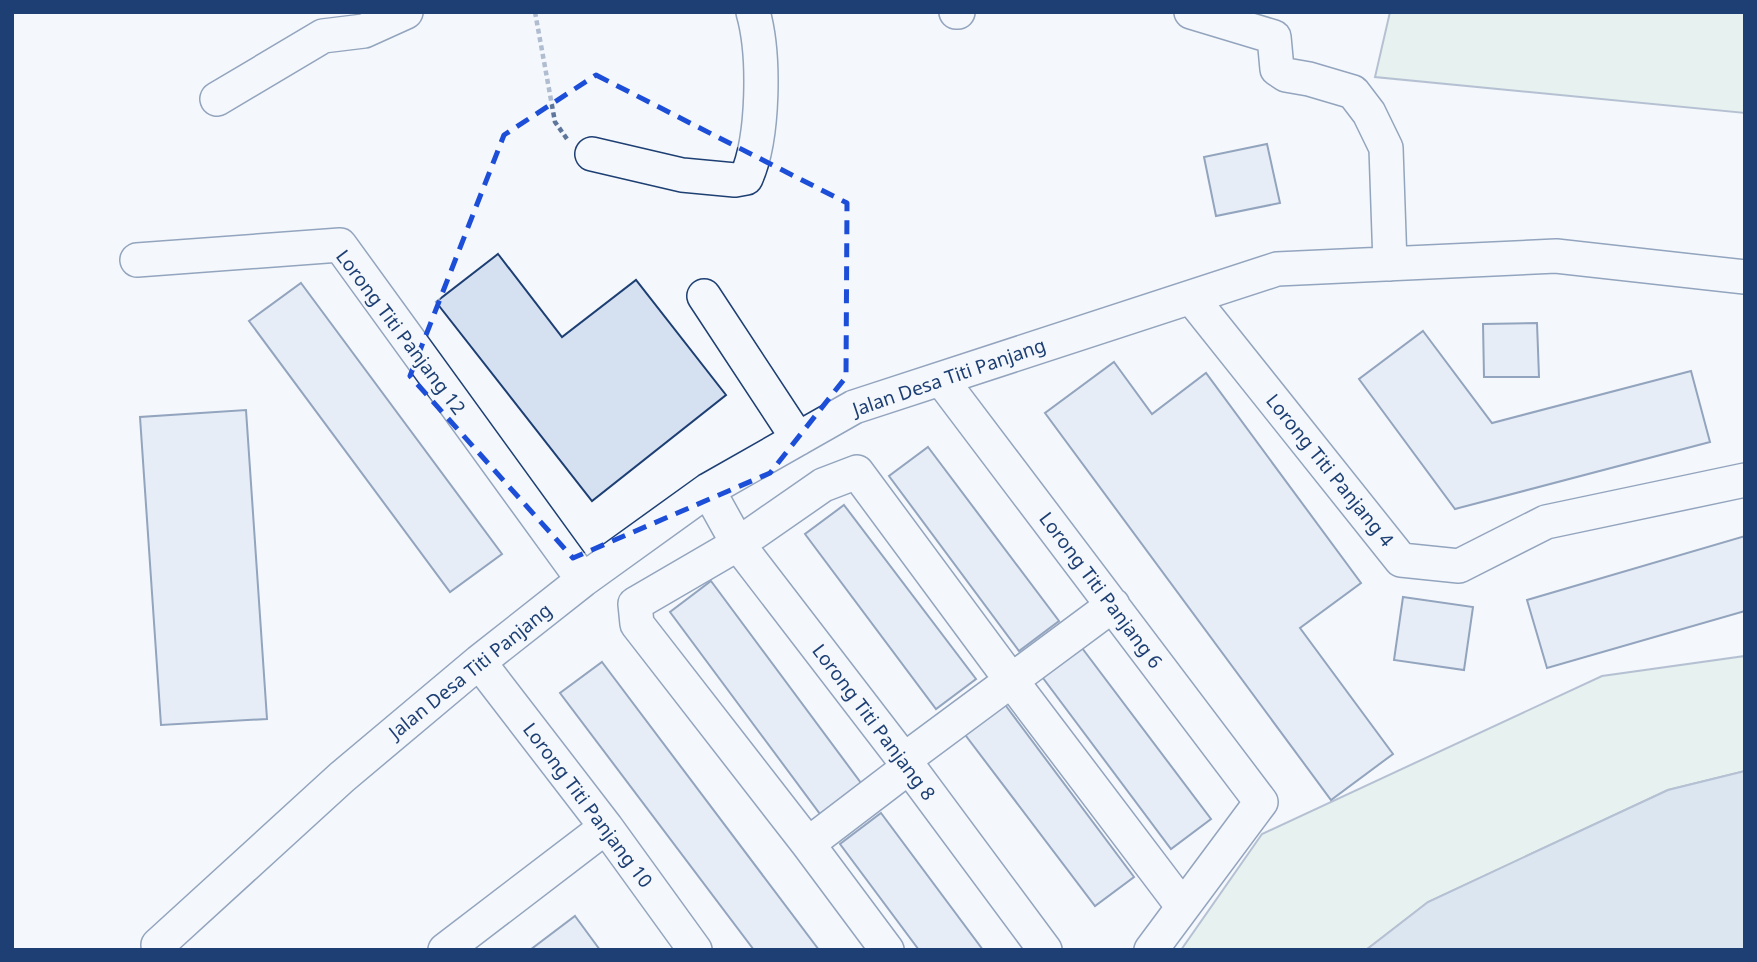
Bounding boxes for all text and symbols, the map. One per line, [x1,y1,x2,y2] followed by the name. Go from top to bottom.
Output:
[330,244,472,420] street label: Lorong Titi Panjang 12
[847,332,1049,423] street label: Jalan Desa Titi Panjang
[1260,388,1400,552] street label: Lorong Titi Panjang 4
[1034,506,1168,674] street label: Lorong Titi Panjang 6
[382,597,557,746] street label: Jalan Desa Titi Panjang
[807,638,941,806] street label: Lorong Titi Panjang 8
[517,717,659,893] street label: Lorong Titi Panjang 10

